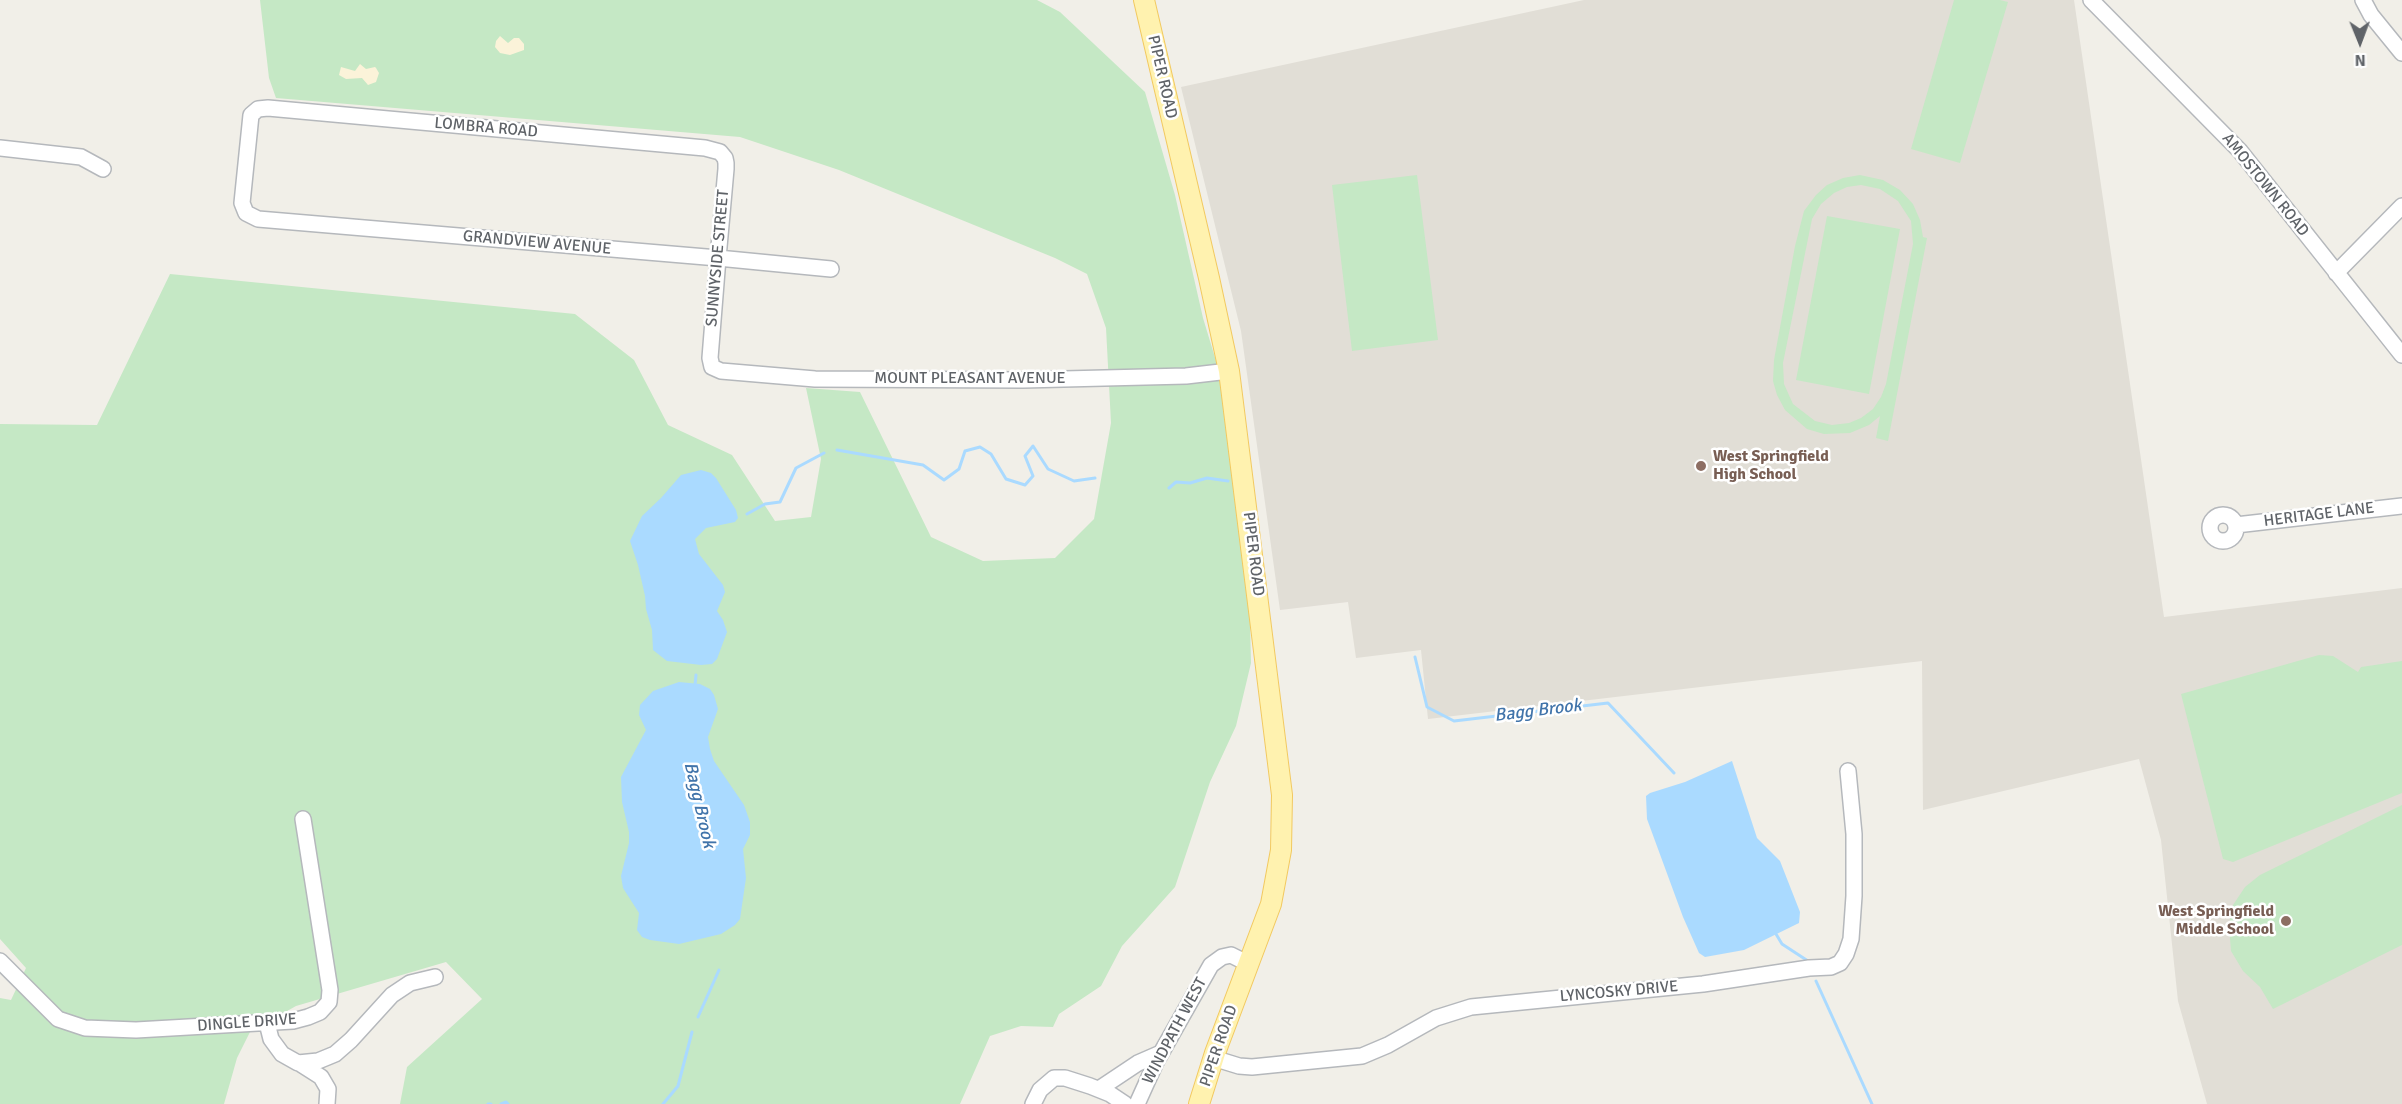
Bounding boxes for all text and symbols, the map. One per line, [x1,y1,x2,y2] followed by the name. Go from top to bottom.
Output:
[2330,12,2390,72] north arrow
[1143,33,1181,121] street label: PIPER ROAD
[2355,50,2366,70] text: N
[433,114,539,142] street label: LOMBRA ROAD
[2217,129,2313,241] street label: AMOSTOWN ROAD
[702,189,734,327] street label: SUNNYSIDE STREET
[462,227,612,259] street label: GRANDVIEW AVENUE
[874,369,1066,389] street label: MOUNT PLEASANT AVENUE
[1713,447,1829,485] place label: West Springfield High School
[1694,459,1708,473] marker: West Springfield High School
[2263,499,2375,531] street label: HERITAGE LANE
[1238,511,1268,597] street label: PIPER ROAD
[1493,695,1583,727] water label: Bagg Brook
[679,760,719,850] water label: Bagg Brook
[2158,902,2274,940] place label: West Springfield Middle School
[2279,914,2293,928] marker: West Springfield Middle School
[1139,975,1211,1087] street label: WINDPATH WEST
[1559,977,1679,1007] street label: LYNCOSKY DRIVE
[1196,1003,1242,1089] street label: PIPER ROAD
[196,1010,298,1036] street label: DINGLE DRIVE

